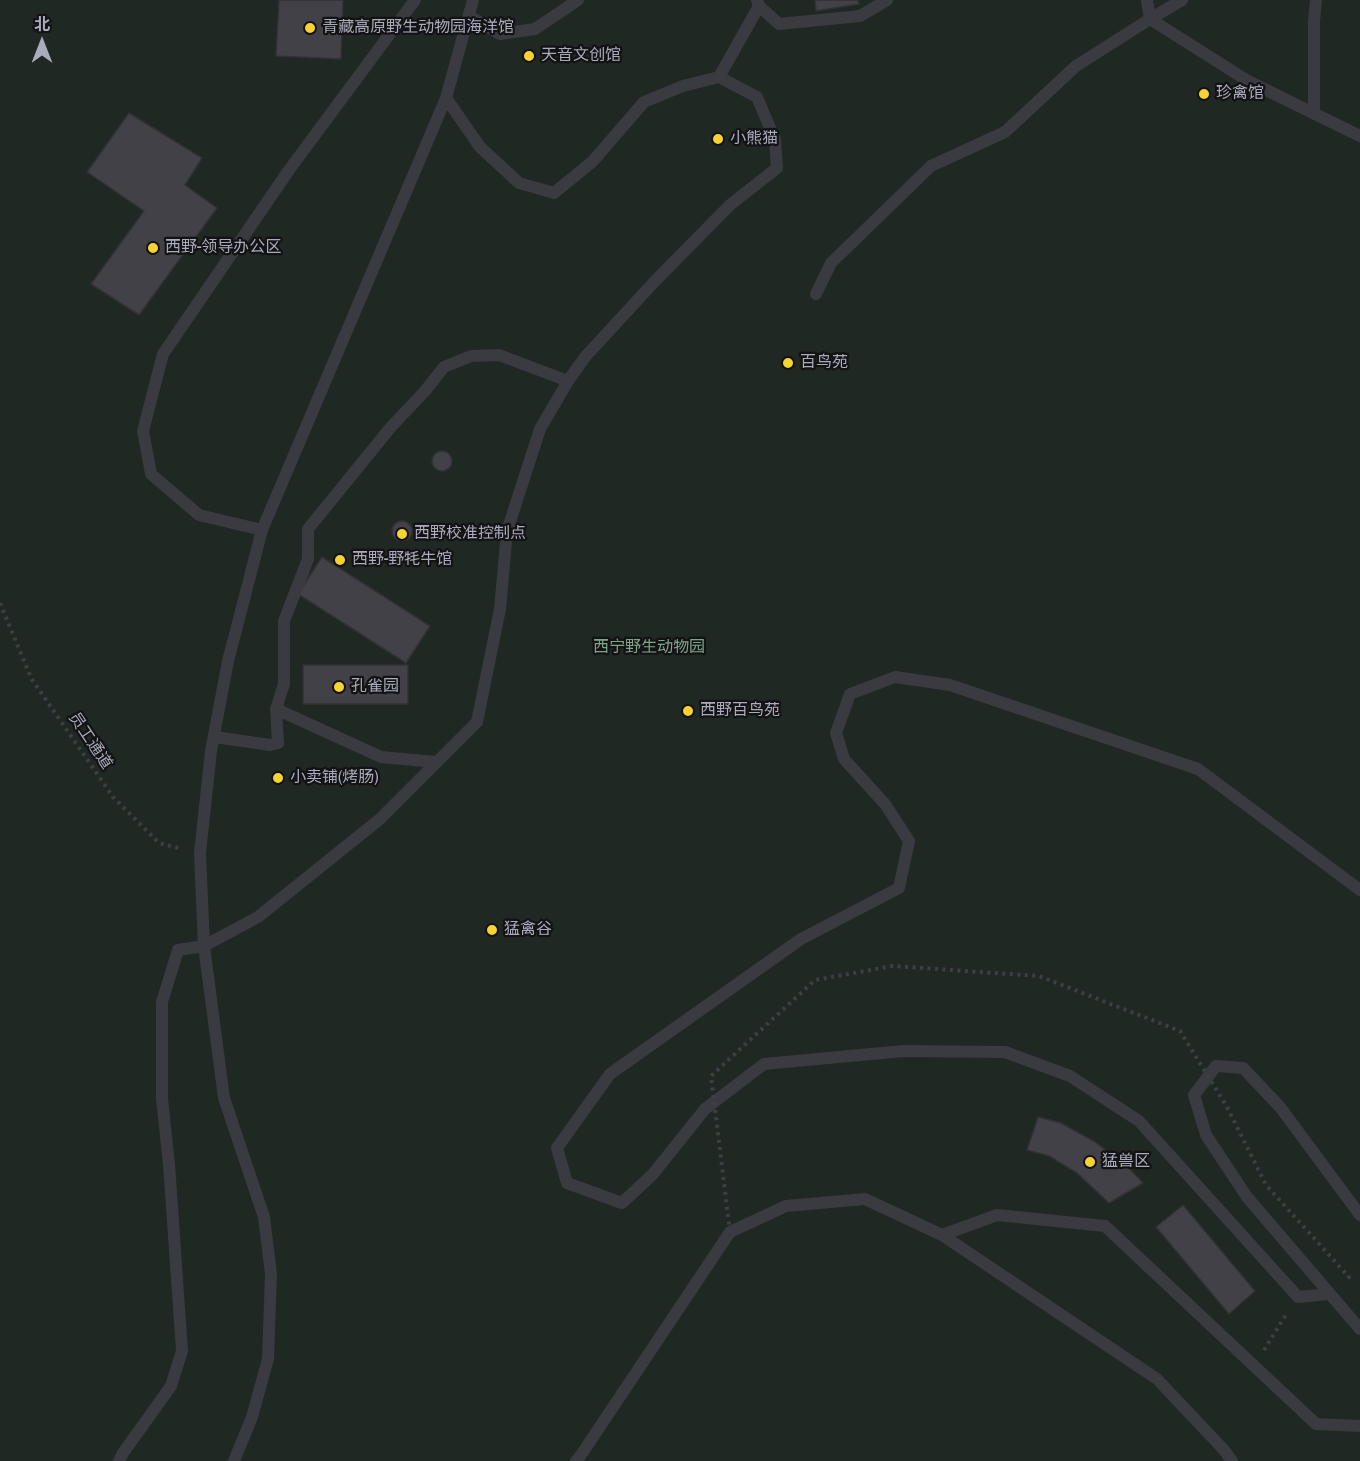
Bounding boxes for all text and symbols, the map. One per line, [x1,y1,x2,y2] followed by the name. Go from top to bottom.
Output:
[12,12,72,72] north arrow
[34,13,50,35] text: 北
[322,18,514,38] place label: 青藏高原野生动物园海洋馆
[303,21,317,35] marker: 青藏高原野生动物园海洋馆
[541,46,621,66] place label: 天音文创馆
[522,49,536,63] marker: 天音文创馆
[1216,84,1264,104] place label: 珍禽馆
[1197,87,1211,101] marker: 珍禽馆
[730,129,778,149] place label: 小熊猫
[711,132,725,146] marker: 小熊猫
[165,238,281,258] place label: 西野-领导办公区
[146,241,160,255] marker: 西野-领导办公区
[800,353,848,373] place label: 百鸟苑
[781,356,795,370] marker: 百鸟苑
[414,524,526,544] place label: 西野校准控制点
[395,527,409,541] marker: 西野校准控制点
[352,550,452,570] place label: 西野-野牦牛馆
[333,553,347,567] marker: 西野-野牦牛馆
[593,638,705,658] park label: 西宁野生动物园
[351,677,399,697] place label: 孔雀园
[332,680,346,694] marker: 孔雀园
[700,701,780,721] place label: 西野百鸟苑
[681,704,695,718] marker: 西野百鸟苑
[64,709,116,773] street label: 员工通道
[290,768,379,788] place label: 小卖铺(烤肠)
[271,771,285,785] marker: 小卖铺(烤肠)
[504,920,552,940] place label: 猛禽谷
[485,923,499,937] marker: 猛禽谷
[1102,1152,1150,1172] place label: 猛兽区
[1083,1155,1097,1169] marker: 猛兽区

